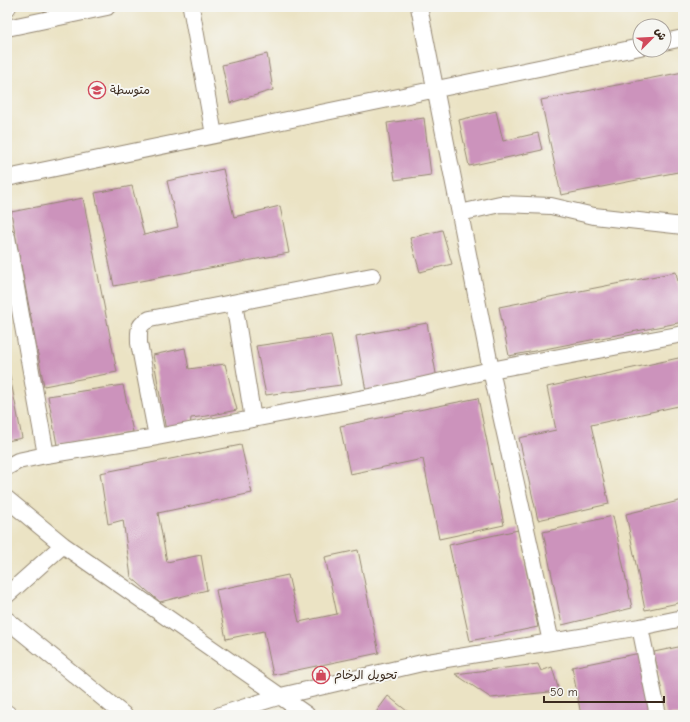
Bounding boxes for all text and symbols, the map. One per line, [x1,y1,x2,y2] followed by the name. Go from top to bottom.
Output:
[632,18,672,58] north arrow
[652,26,669,42] text: ش
[87,80,107,100] school or university icon: متوسطة
[110,83,150,97] place label: متوسطة
[311,665,331,685] shop icon: تحويل الرخام
[334,668,398,684] place label: تحويل الرخام
[544,678,664,704] scale bar
[550,685,578,699] text: 50 m

